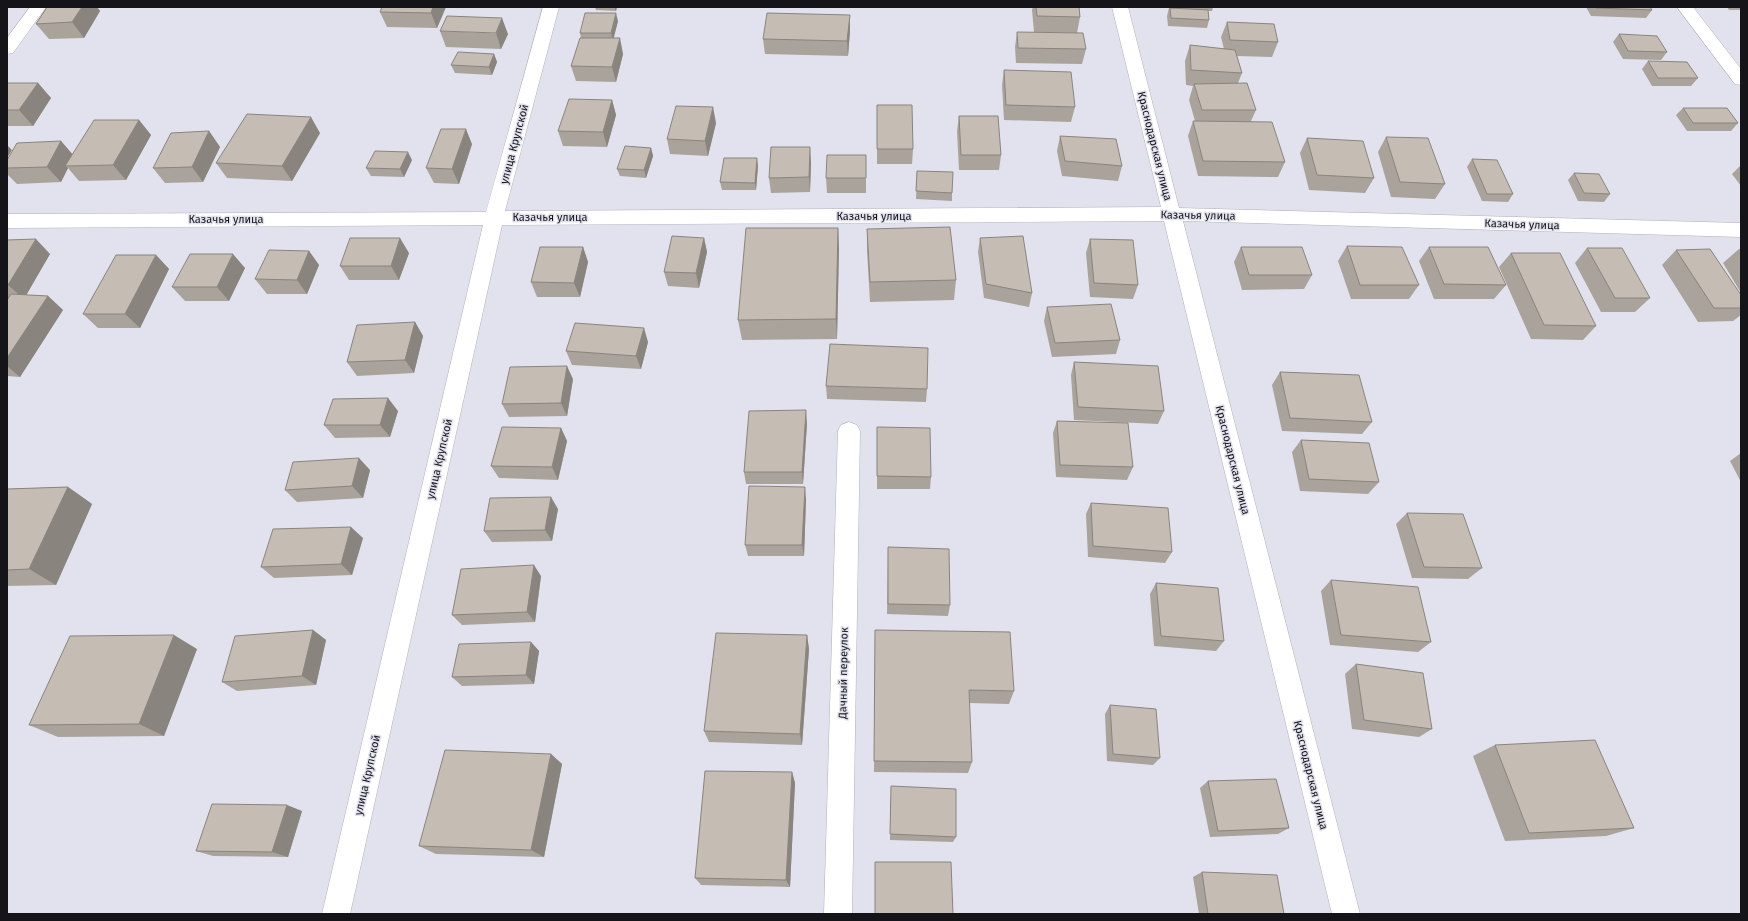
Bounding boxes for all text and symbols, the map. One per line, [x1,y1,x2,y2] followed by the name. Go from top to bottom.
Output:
[1135,90,1174,202] street label: Краснодарская улица
[498,103,531,186] street label: улица Крупской
[1160,208,1236,223] street label: Казачья улица
[836,210,912,223] street label: Казачья улица
[512,211,588,224] street label: Казачья улица
[188,213,264,226] street label: Казачья улица
[1484,217,1560,232] street label: Казачья улица
[1213,404,1252,516] street label: Краснодарская улица
[424,418,455,501] street label: улица Крупской
[836,627,851,720] street label: Дачный переулок
[1291,719,1330,831] street label: Краснодарская улица
[352,734,383,817] street label: улица Крупской

